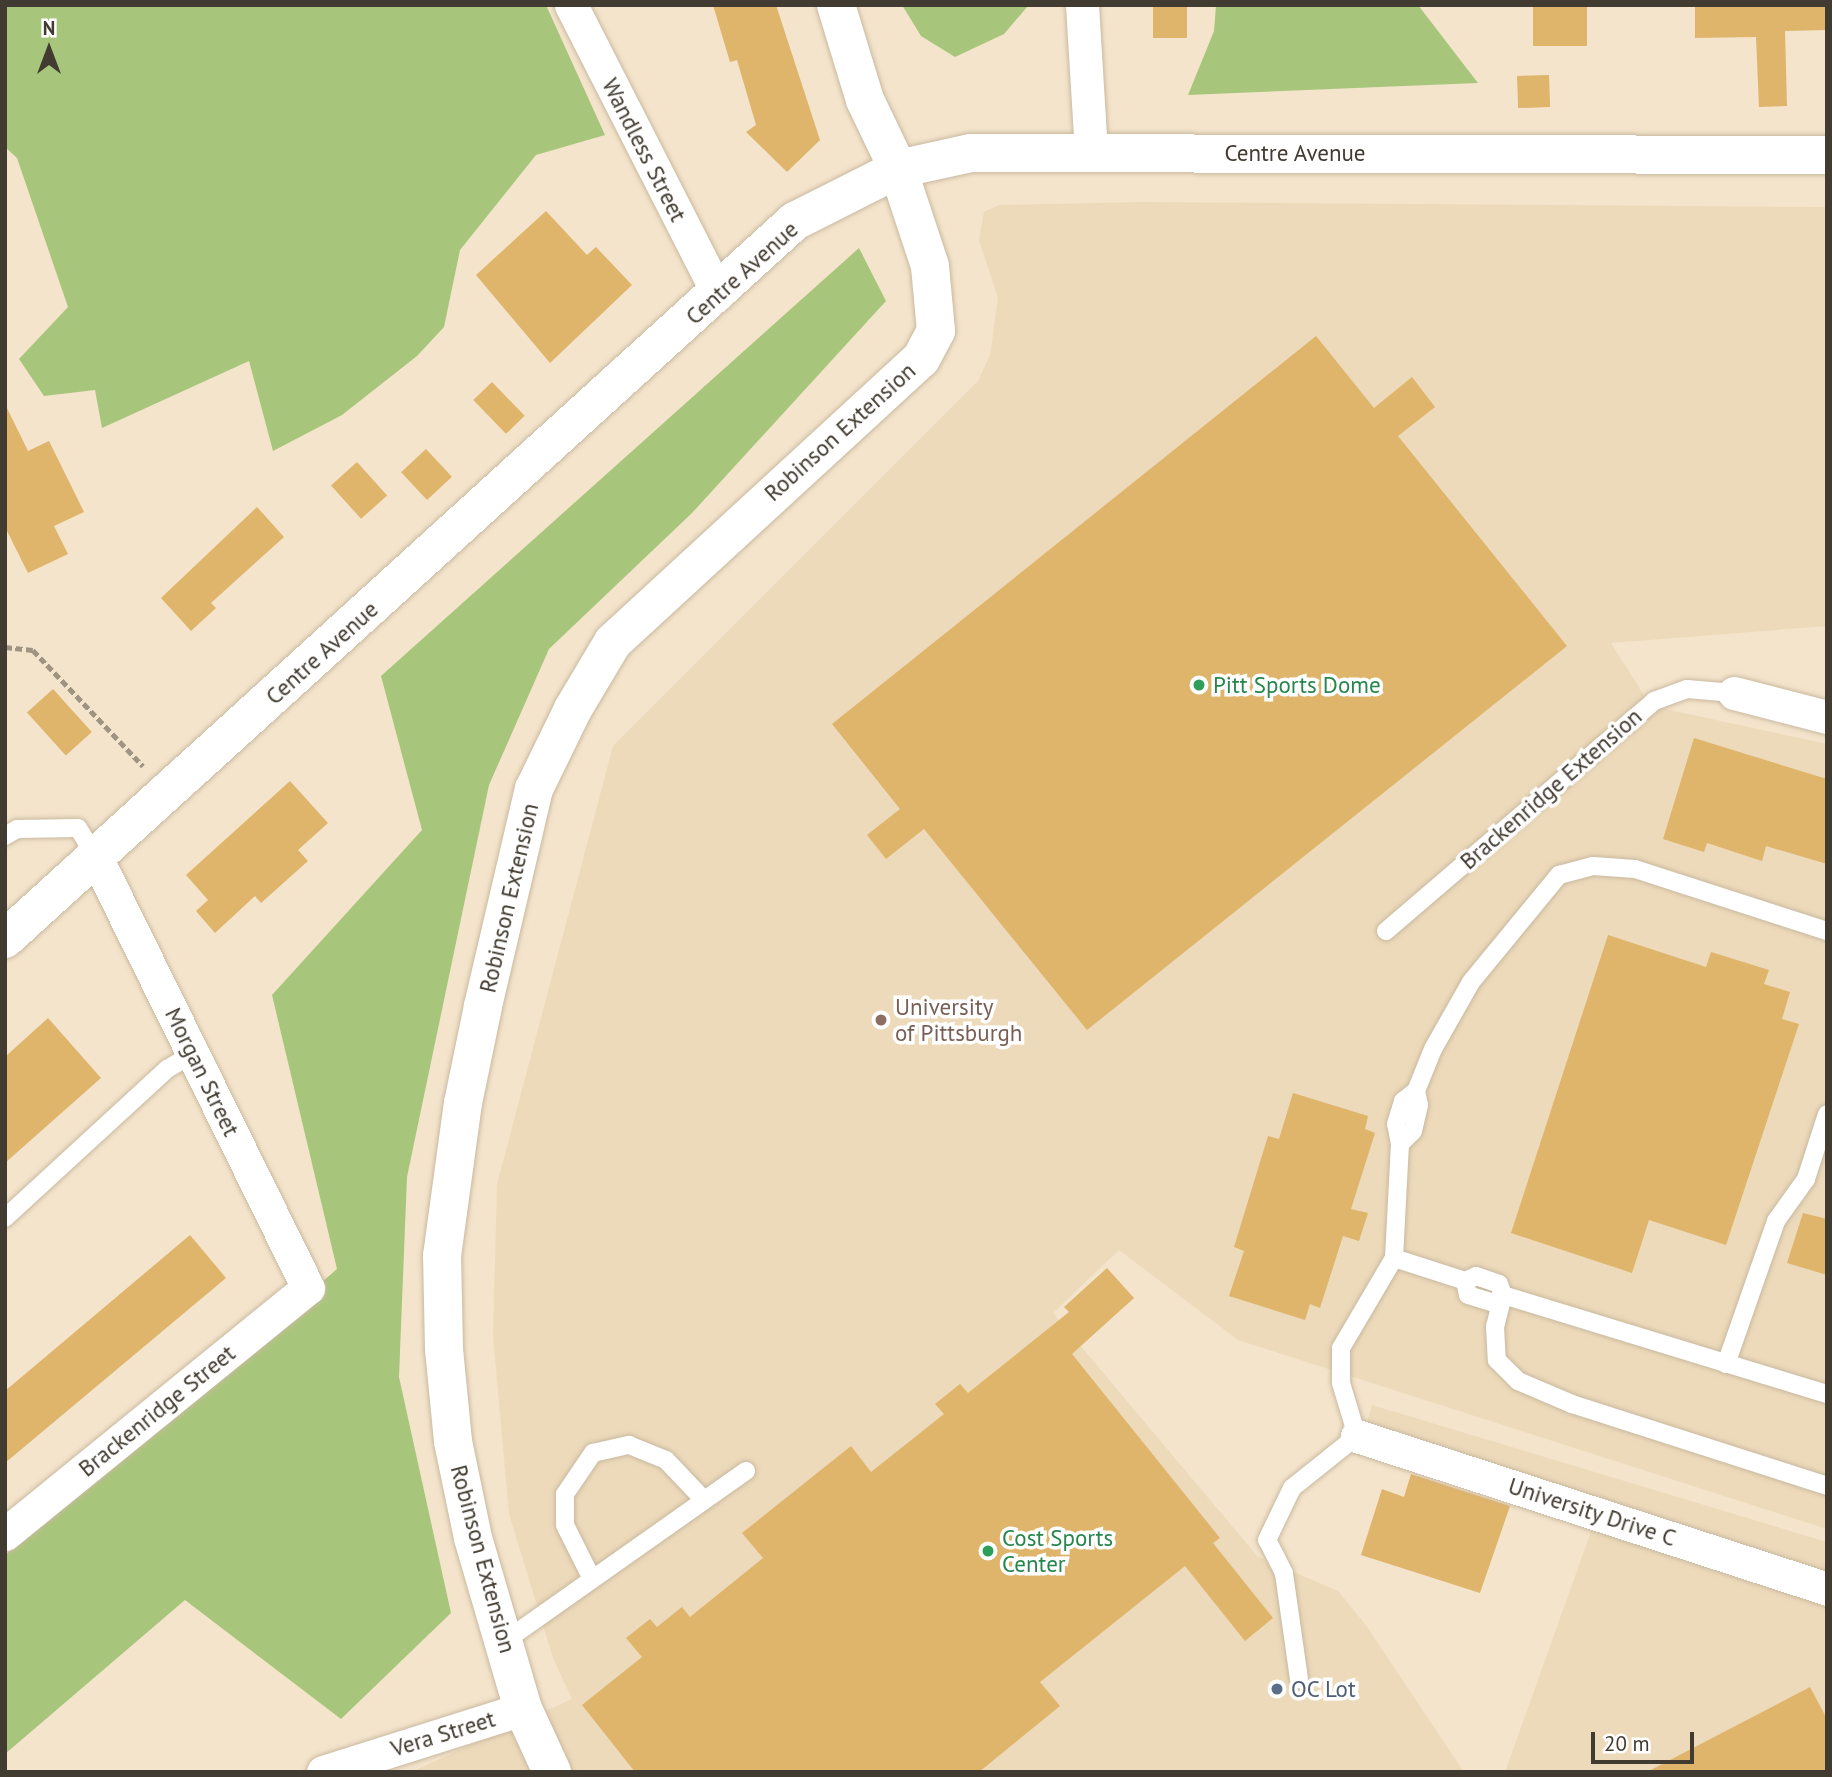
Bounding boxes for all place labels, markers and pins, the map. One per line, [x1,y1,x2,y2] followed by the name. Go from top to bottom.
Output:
[1213,671,1381,699] place label: Pitt Sports Dome
[1191,677,1207,693] marker: Pitt Sports Dome
[895,993,1022,1047] place label: University of Pittsburgh
[873,1012,889,1028] marker: University of Pittsburgh
[1002,1524,1113,1578] place label: Cost Sports Center
[980,1543,996,1559] marker: Cost Sports Center
[1291,1675,1357,1703] place label: OC Lot
[1269,1681,1285,1697] marker: OC Lot

